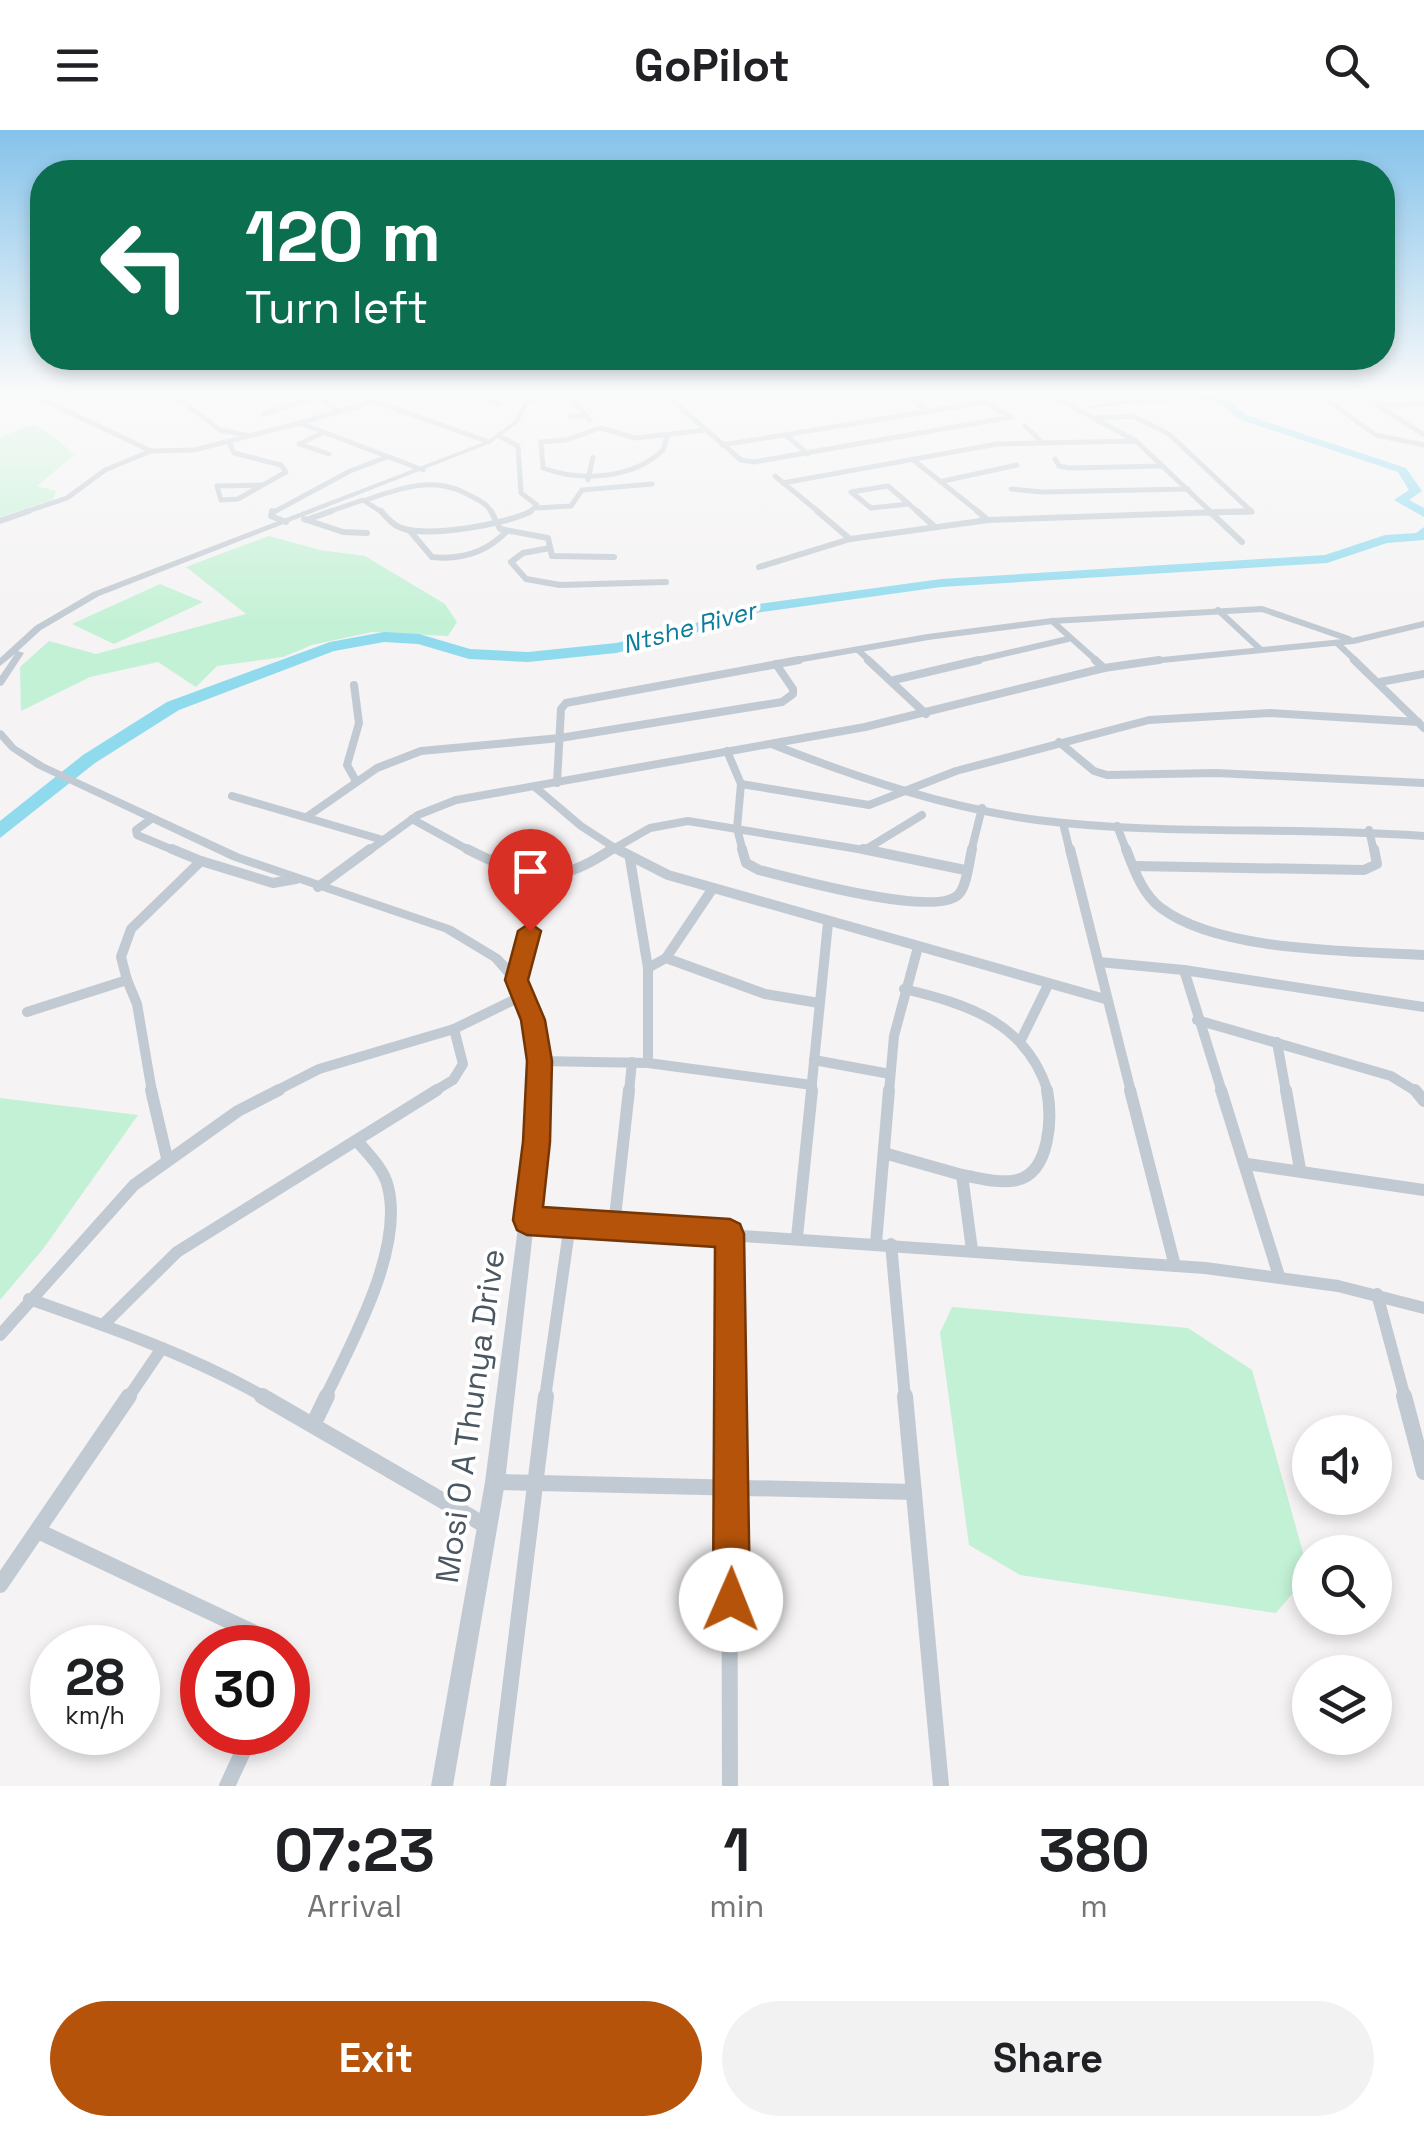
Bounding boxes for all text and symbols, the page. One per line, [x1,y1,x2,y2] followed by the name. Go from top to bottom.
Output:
[634,37,790,94] text: GoPilot
[50,38,105,93] icon: menu
[1319,38,1374,93] icon: search
[245,192,441,281] text: 120 m
[80,200,210,330] icon: left
[245,279,428,336] text: Turn left
[619,593,762,660] water label: Ntshe River
[488,829,573,932] pin
[503,844,558,899] icon: arrive
[427,1246,513,1586] street label: Mosi O A Thunya Drive
[1292,1415,1392,1755] map controls
[1292,1415,1392,1515] button: sound
[1292,1535,1392,1635] button: search
[679,1548,783,1652] position arrow
[180,1625,310,1755] speed limit sign: 30
[65,1646,125,1710] text: 28
[1292,1655,1392,1755] button: layers
[65,1699,125,1731] text: km/h
[274,1812,435,1889] text: 07:23
[723,1812,750,1889] text: 1
[1038,1812,1150,1889] text: 380
[307,1886,402,1926] text: Arrival
[709,1886,764,1926] text: min
[1080,1886,1108,1926] text: m
[50,2001,702,2116] button: Exit
[722,2001,1374,2116] button: Share

